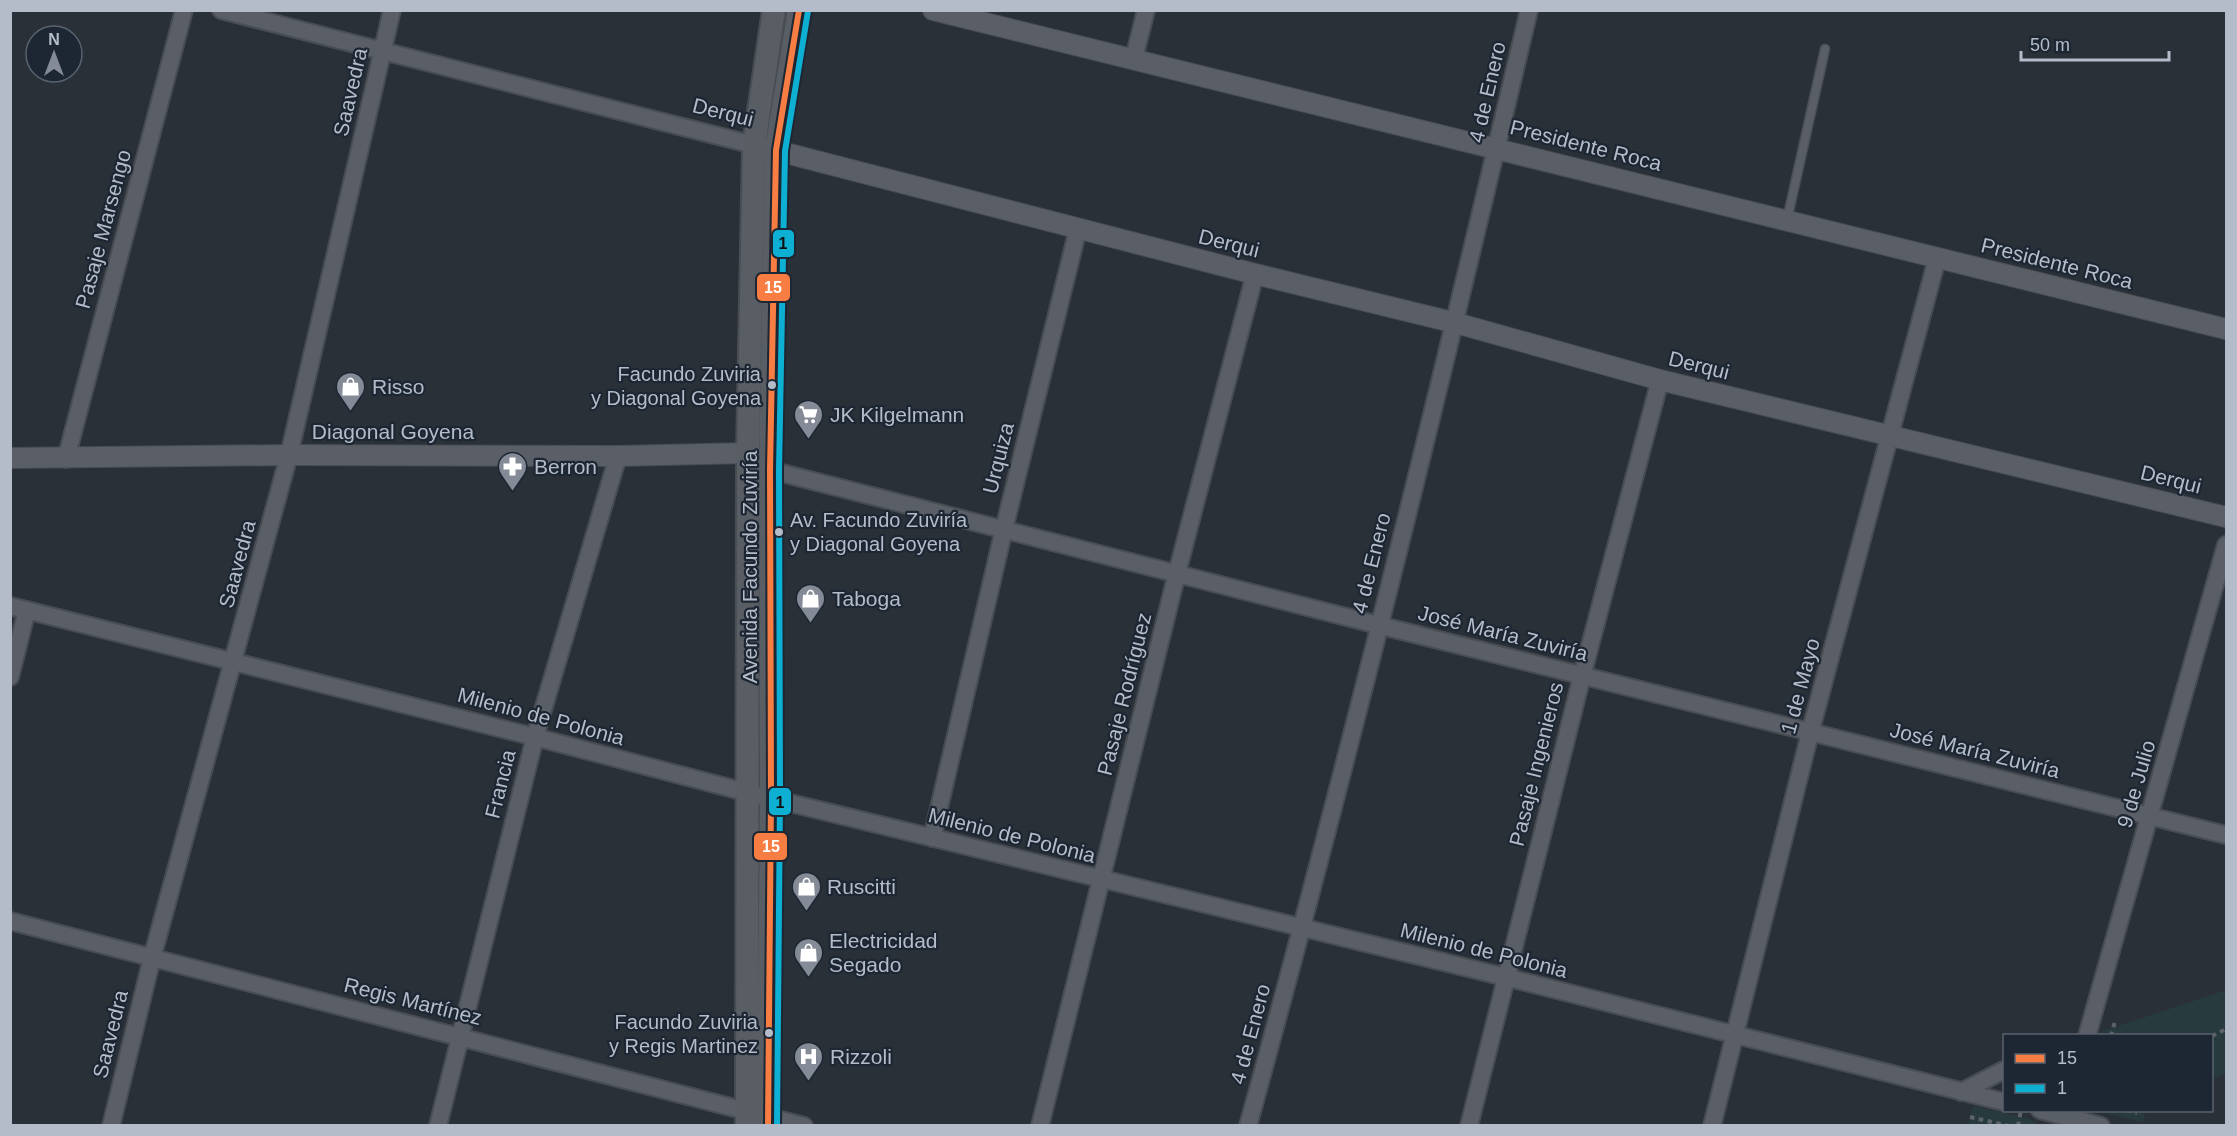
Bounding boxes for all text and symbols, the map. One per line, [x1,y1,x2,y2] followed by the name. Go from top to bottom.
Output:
[24,24,84,84] north arrow
[2021,24,2170,62] scale bar
[48,31,60,48] text: N
[2030,35,2070,55] text: 50 m
[1464,39,1510,145] street label: 4 de Enero
[329,45,371,138] street label: Saavedra
[690,93,756,131] street label: Derqui
[1508,115,1664,175] street label: Presidente Roca
[71,147,135,311] street label: Pasaje Marsengo
[1196,224,1262,262] street label: Derqui
[772,229,795,258] line badge: 1
[1979,233,2135,293] street label: Presidente Roca
[779,235,788,252] text: 1
[756,273,791,302] line badge: 15
[764,279,782,296] text: 15
[1666,346,1732,384] street label: Derqui
[591,363,762,409] place label: Facundo Zuviria y Diagonal Goyena
[335,370,367,412] shop icon: Risso
[372,375,425,398] place label: Risso
[766,379,778,391] marker: Facundo Zuviria y Diagonal Goyena
[793,398,825,440] supermarket icon: JK Kilgelmann
[830,403,964,426] place label: JK Kilgelmann
[312,420,474,443] street label: Diagonal Goyena
[978,420,1018,496] street label: Urquiza
[497,450,529,492] pharmacy icon: Berron
[738,450,761,684] street label: Avenida Facundo Zuviría
[534,455,597,478] place label: Berron
[2138,460,2204,498] street label: Derqui
[790,509,968,555] place label: Av. Facundo Zuviría y Diagonal Goyena
[1347,510,1395,616] street label: 4 de Enero
[214,517,260,610] street label: Saavedra
[773,526,785,538] marker: Av. Facundo Zuviría y Diagonal Goyena
[795,582,827,624] shop icon: Taboga
[832,587,901,610] place label: Taboga
[1416,601,1590,665] street label: José María Zuviría
[1093,610,1155,778] street label: Pasaje Rodríguez
[1776,636,1824,736] street label: 1 de Mayo
[1505,680,1567,848] street label: Pasaje Ingenieros
[455,683,627,749] street label: Milenio de Polonia
[1888,718,2062,782] street label: José María Zuviría
[2113,738,2159,830] street label: 9 de Julio
[480,747,520,821] street label: Francia
[768,787,792,816] line badge: 1
[776,794,785,811] text: 1
[926,803,1098,867] street label: Milenio de Polonia
[753,832,788,861] line badge: 15
[762,838,780,855] text: 15
[790,870,822,912] shop icon: Ruscitti
[827,875,896,898] place label: Ruscitti
[1398,918,1570,982] street label: Milenio de Polonia
[829,929,938,976] place label: Electricidad Segado
[792,936,824,978] shop icon: Electricidad Segado
[342,973,484,1029] street label: Regis Martínez
[1226,981,1274,1087] street label: 4 de Enero
[88,987,132,1080] street label: Saavedra
[609,1011,759,1057] place label: Facundo Zuviria y Regis Martinez
[763,1027,775,1039] marker: Facundo Zuviria y Regis Martinez
[2003,1034,2213,1112] legend
[793,1040,825,1082] hospital icon: Rizzoli
[830,1045,892,1068] place label: Rizzoli
[2057,1048,2077,1068] text: 15
[2057,1078,2067,1098] text: 1

